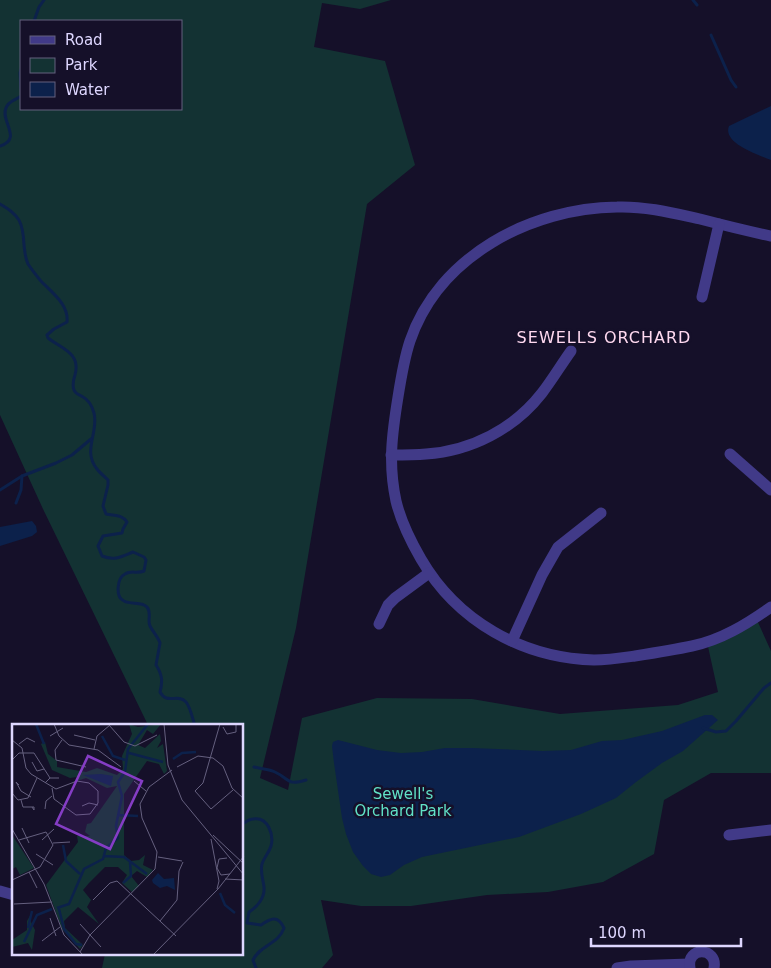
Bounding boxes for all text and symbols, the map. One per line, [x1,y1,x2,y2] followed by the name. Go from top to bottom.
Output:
[20,20,182,110] legend
[65,31,103,49] text: Road
[65,56,98,74] text: Park
[65,81,110,99] text: Water
[517,328,691,347] district label: SEWELLS ORCHARD
[12,724,244,956] inset map
[354,785,452,820] park label: Sewell's Orchard Park
[591,916,741,948] scale bar
[598,924,646,942] text: 100 m

